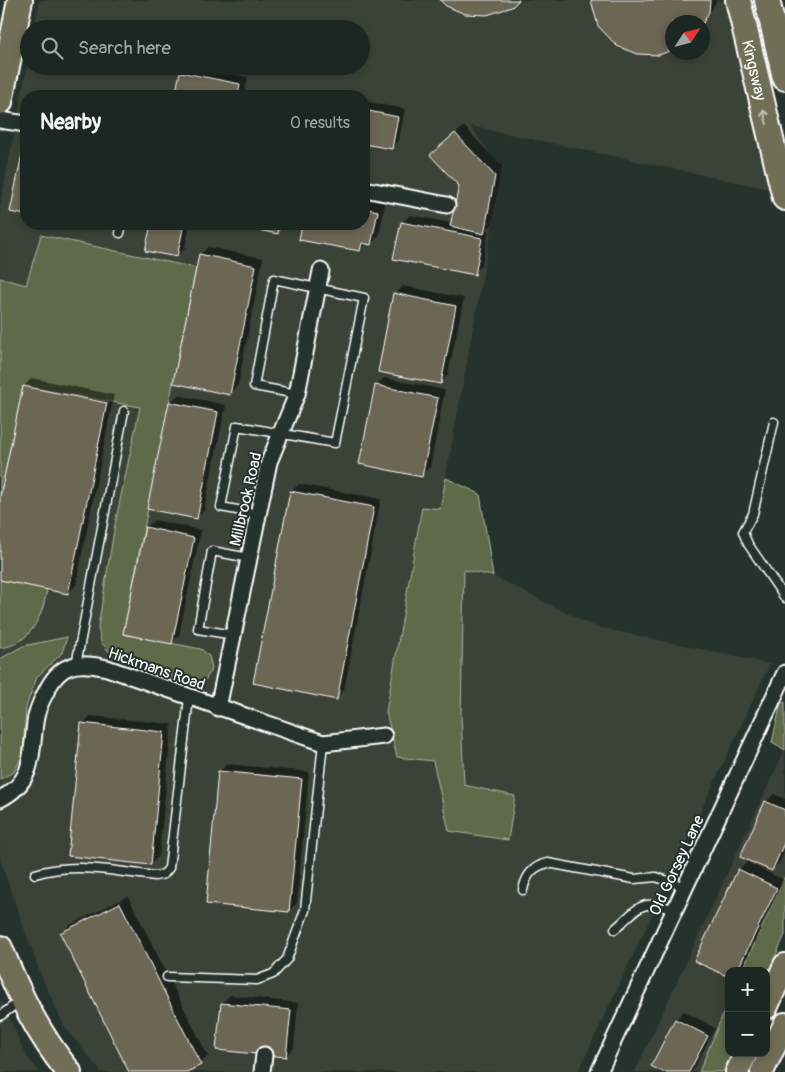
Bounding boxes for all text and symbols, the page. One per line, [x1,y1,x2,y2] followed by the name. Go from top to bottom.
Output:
[665,15,710,60] north arrow
[20,20,370,75] search box
[38,34,66,62] icon: search
[78,36,171,60] text: Search here
[737,38,771,103] street label: Kingsway
[40,109,101,136] text: Nearby
[760,110,769,126] one-way arrow
[290,113,350,133] text: 0 results
[225,450,266,548] street label: Millbrook Road
[105,643,208,695] street label: Hickmans Road
[645,812,709,919] street label: Old Gorsey Lane
[725,967,770,1057] map controls
[725,967,770,1012] button: +
[725,1012,770,1057] button: −

